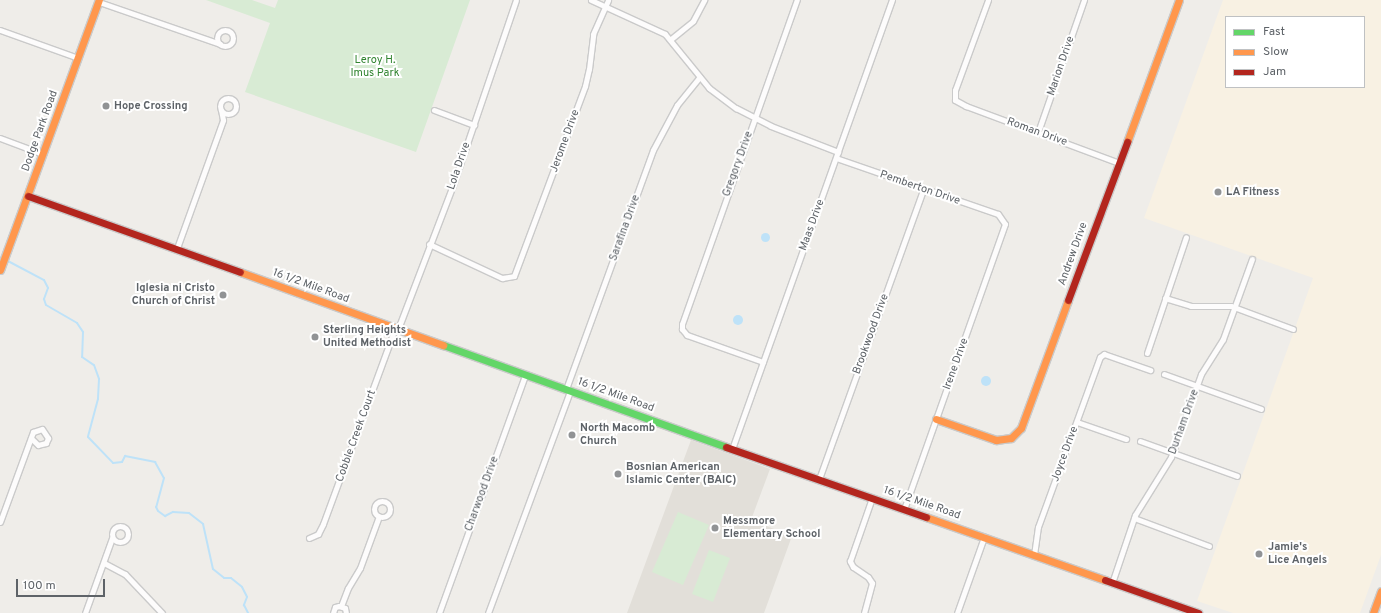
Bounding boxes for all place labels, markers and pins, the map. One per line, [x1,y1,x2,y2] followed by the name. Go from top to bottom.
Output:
[114,99,188,113] place label: Hope Crossing
[101,101,111,111] marker: Hope Crossing
[1226,185,1280,199] place label: LA Fitness
[1213,187,1223,197] marker: LA Fitness
[132,282,215,308] place label: Iglesia ni Cristo Church of Christ
[218,290,228,300] marker: Iglesia ni Cristo Church of Christ
[323,324,411,350] place label: Sterling Heights United Methodist
[310,332,320,342] marker: Sterling Heights United Methodist
[580,422,655,448] place label: North Macomb Church
[567,430,577,440] marker: North Macomb Church
[626,461,736,487] place label: Bosnian American Islamic Center (BAIC)
[613,469,623,479] marker: Bosnian American Islamic Center (BAIC)
[723,515,820,541] place label: Messmore Elementary School
[710,523,720,533] marker: Messmore Elementary School
[1268,541,1328,567] place label: Jamie's Lice Angels
[1253,548,1265,560] marker: Jamie's Lice Angels

